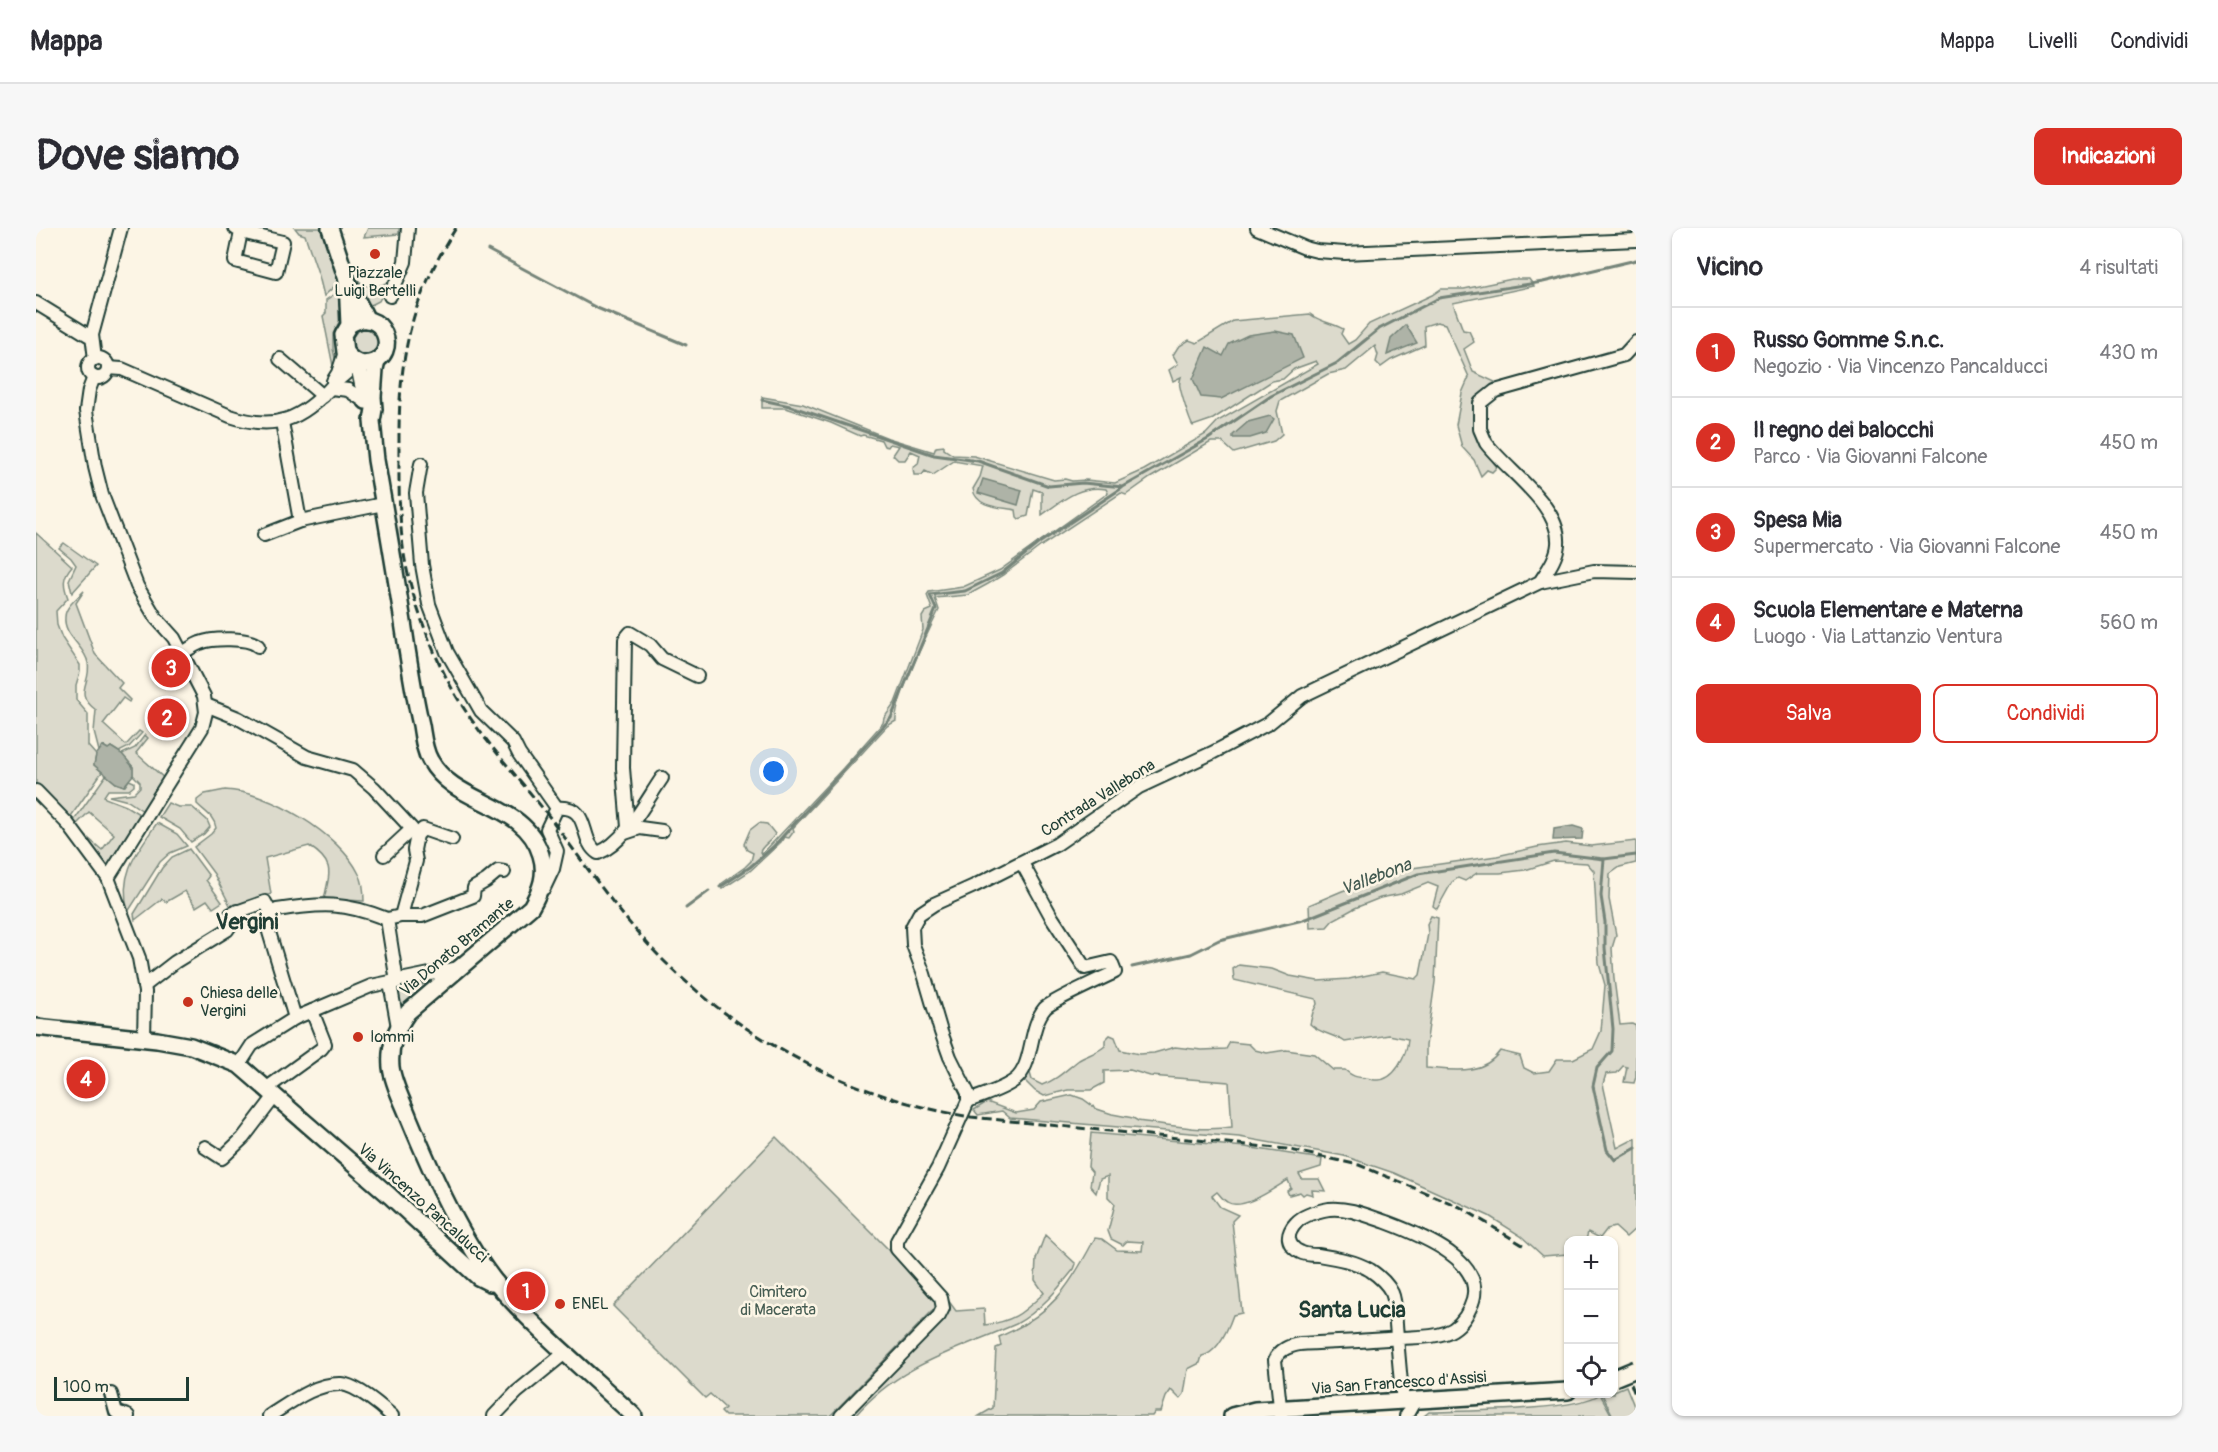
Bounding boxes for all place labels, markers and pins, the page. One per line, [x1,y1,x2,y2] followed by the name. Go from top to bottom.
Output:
[368,247,382,261] marker: Piazzale Luigi Bertelli
[334,263,416,301] place label: Piazzale Luigi Bertelli
[152,646,190,690] pin: 3
[148,696,186,740] pin: 2
[200,983,278,1021] place label: Chiesa delle Vergini
[181,995,195,1009] marker: Chiesa delle Vergini
[370,1027,414,1047] place label: Iommi
[351,1030,365,1044] marker: Iommi
[67,1056,106,1102] pin: 4
[506,1268,546,1314] pin: 1
[572,1294,609,1314] place label: ENEL
[553,1297,567,1311] marker: ENEL

